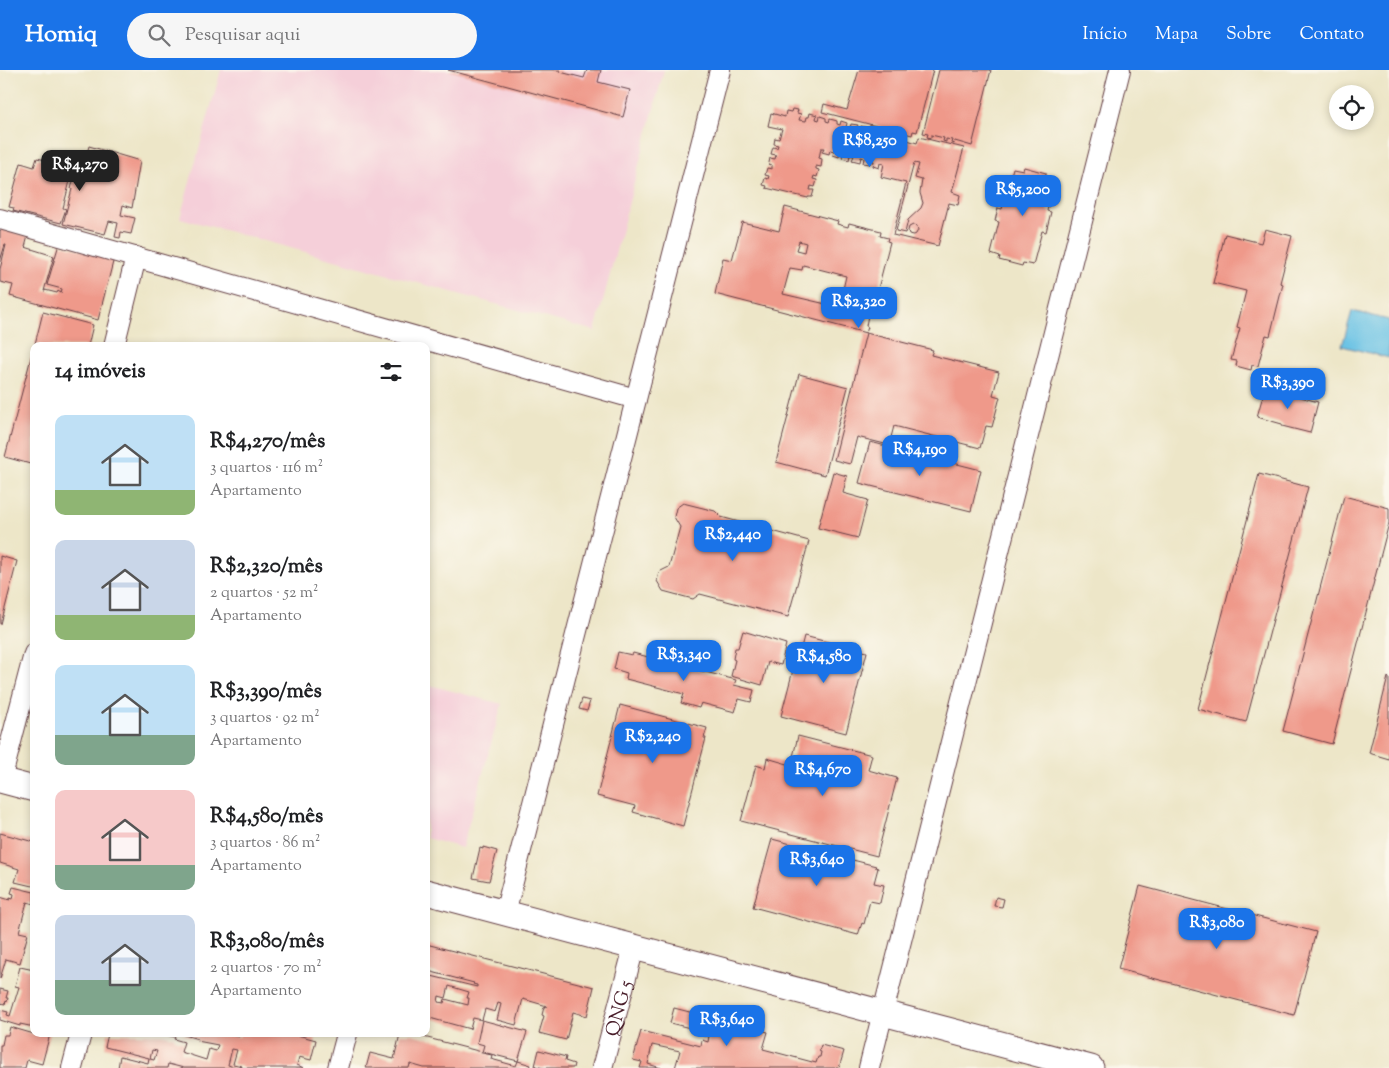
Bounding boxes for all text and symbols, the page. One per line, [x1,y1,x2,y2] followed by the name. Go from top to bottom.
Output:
[127,13,477,58] search box
[25,18,97,52] text: Homiq
[145,21,173,49] icon: search
[185,22,300,49] text: Pesquisar aqui
[1082,22,1127,48] text: Início
[1155,22,1198,48] text: Mapa
[1226,22,1271,48] text: Sobre
[1299,22,1364,48] text: Contato
[1329,85,1374,130] map controls
[1329,85,1374,130] button: locate
[824,126,916,168] pin: R$8,250
[843,130,897,153] text: R$8,250
[34,150,126,192] pin: R$4,270
[52,154,108,177] text: R$4,270
[977,174,1069,217] pin: R$5,200
[996,179,1050,202] text: R$5,200
[813,286,905,329] pin: R$2,320
[832,291,886,314] text: R$2,320
[55,357,146,387] text: 14 imóveis
[377,358,405,386] icon: filters
[1242,368,1334,410] pin: R$3,390
[1261,372,1315,395] text: R$3,390
[210,427,325,457] text: R$4,270/mês
[874,434,966,477] pin: R$4,190
[95,435,155,495] icon: home
[893,439,947,462] text: R$4,190
[210,457,323,480] text: 3 quartos · 116 m²
[210,480,302,503] text: Apartamento
[687,520,779,562] pin: R$2,440
[705,524,761,547] text: R$2,440
[210,552,323,582] text: R$2,320/mês
[95,560,155,620] icon: home
[210,582,318,605] text: 2 quartos · 52 m²
[210,605,302,628] text: Apartamento
[638,640,730,682] pin: R$3,340
[778,642,870,684] pin: R$4,580
[657,644,711,667] text: R$3,340
[797,646,851,669] text: R$4,580
[210,677,322,707] text: R$3,390/mês
[95,685,155,745] icon: home
[210,707,320,730] text: 3 quartos · 92 m²
[607,722,699,764] pin: R$2,240
[625,726,681,749] text: R$2,240
[210,730,302,753] text: Apartamento
[777,754,869,797] pin: R$4,670
[795,759,851,782] text: R$4,670
[210,802,323,832] text: R$4,580/mês
[95,810,155,870] icon: home
[210,832,320,855] text: 3 quartos · 86 m²
[771,844,863,887] pin: R$3,640
[790,849,844,872] text: R$3,640
[210,855,302,878] text: Apartamento
[1171,908,1263,950] pin: R$3,080
[1190,912,1244,935] text: R$3,080
[210,927,324,957] text: R$3,080/mês
[95,935,155,995] icon: home
[210,957,322,980] text: 2 quartos · 70 m²
[600,977,641,1040] street label: QNG 5
[210,980,302,1003] text: Apartamento
[681,1004,773,1047] pin: R$3,640
[700,1009,754,1032] text: R$3,640

